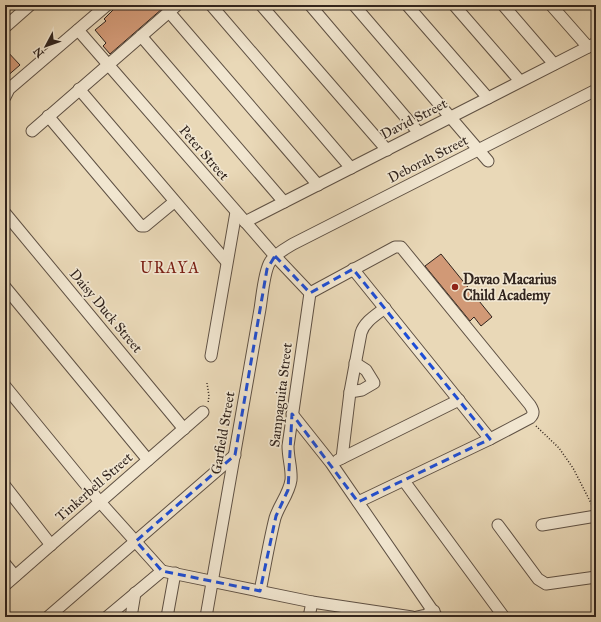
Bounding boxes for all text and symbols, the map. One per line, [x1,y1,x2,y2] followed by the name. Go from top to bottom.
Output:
[26,26,66,66] north arrow
[30,44,47,60] text: N
[378,95,450,143] street label: David Street
[175,122,233,184] street label: Peter Street
[385,132,471,186] street label: Deborah Street
[140,258,200,277] district label: URAYA
[66,266,146,356] street label: Daisy Duck Street
[463,271,556,305] place label: Davao Macarius Child Academy
[450,282,460,292] marker: Davao Macarius Child Academy
[266,342,296,448] street label: Sampaguita Street
[207,390,239,476] street label: Garfield Street
[52,449,136,525] street label: Tinkerbell Street

